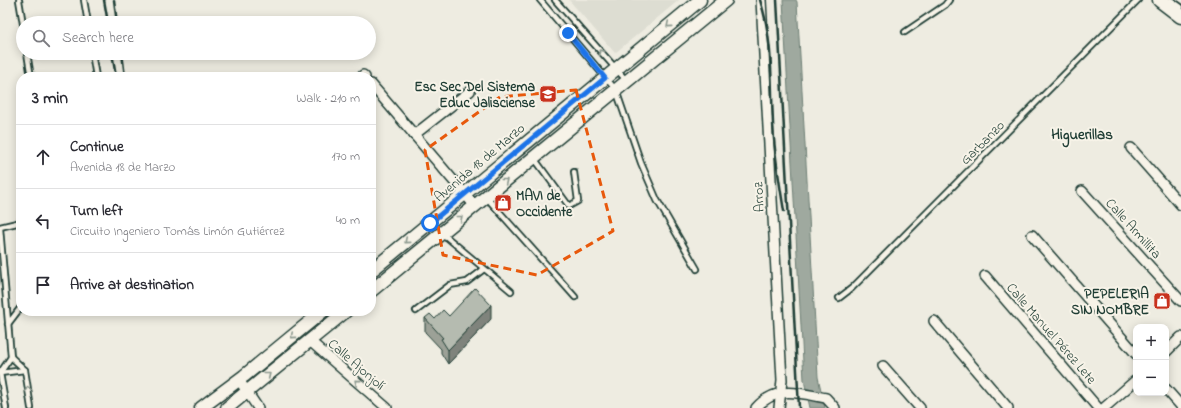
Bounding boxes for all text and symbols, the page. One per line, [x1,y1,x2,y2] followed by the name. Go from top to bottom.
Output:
[16,16,376,60] search box
[667,20,674,27] one-way arrow
[559,24,577,42] route end
[30,27,52,49] icon: search
[62,27,134,49] text: Search here
[599,49,606,57] one-way arrow
[414,77,536,114] place label: Esc Sec Del Sistema Educ Jalisciense
[538,84,558,104] school or university icon: Esc Sec Del Sistema Educ Jalisciense
[32,86,68,111] text: 3 min
[296,89,360,108] text: Walk · 210 m
[956,116,1010,170] street label: Garbanzo
[430,119,530,208] street label: Avenida 18 de Marzo
[1051,124,1113,148] district label: Higuerillas
[70,136,124,158] text: Continue
[32,146,54,168] icon: ahead
[332,147,360,166] text: 170 m
[70,158,175,177] text: Avenida 18 de Marzo
[500,179,507,186] one-way arrow
[748,181,771,213] street label: Arroz
[516,186,573,223] place label: MAVI de Occidente
[493,193,513,213] shop icon: MAVI de Occidente
[1100,194,1166,264] street label: Calle Armillita
[70,200,123,222] text: Turn left
[32,210,54,232] icon: left
[336,211,360,230] text: 40 m
[421,214,439,232] route start
[455,216,462,223] one-way arrow
[70,222,284,241] text: Circuito Ingeniero Tomás Limón Gutiérrez
[405,237,412,244] one-way arrow
[32,274,54,296] icon: arrive
[70,274,194,296] text: Arrive at destination
[1001,279,1101,390] street label: Calle Manuel Pérez Lete
[1071,284,1150,321] place label: PEPELERIA SIN NOMBRE
[1152,291,1172,311] shop icon: PEPELERIA SIN NOMBRE
[1133,324,1169,396] map controls
[1133,324,1169,360] button: +
[290,331,297,338] one-way arrow
[323,334,390,396] street label: Calle Ajonjolí
[1133,360,1169,396] button: −
[264,373,271,380] one-way arrow
[355,380,362,387] one-way arrow
[25,386,33,392] one-way arrow

